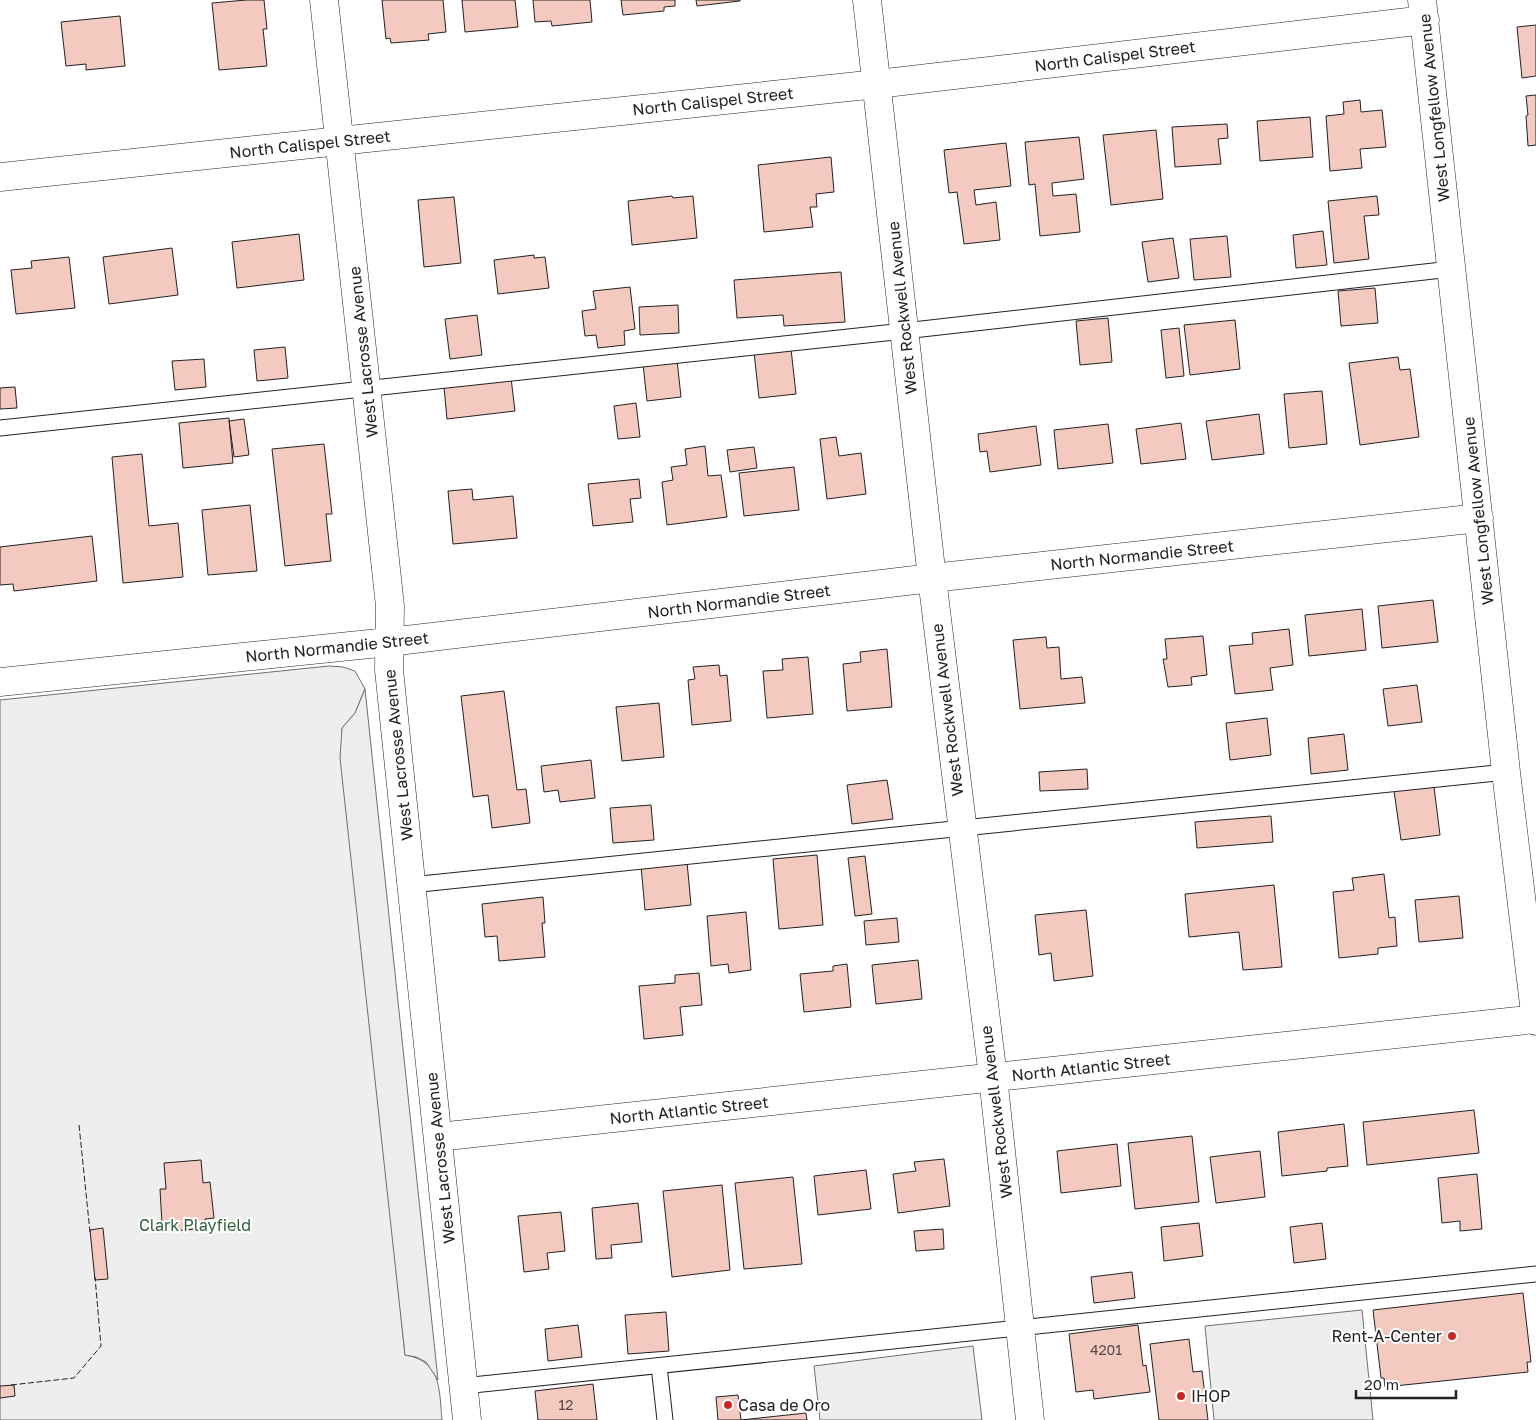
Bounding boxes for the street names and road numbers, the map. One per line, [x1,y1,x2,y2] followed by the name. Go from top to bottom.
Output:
[1414,13,1454,203] street label: West Longfellow Avenue
[1033,36,1197,76] street label: North Calispel Street
[631,83,795,119] street label: North Calispel Street
[228,126,392,162] street label: North Calispel Street
[883,220,921,396] street label: West Rockwell Avenue
[344,265,382,439] street label: West Lacrosse Avenue
[1458,416,1498,606] street label: West Longfellow Avenue
[1049,535,1235,575] street label: North Normandie Street
[646,580,832,622] street label: North Normandie Street
[926,622,968,798] street label: West Rockwell Avenue
[244,627,430,667] street label: North Normandie Street
[379,668,417,842] street label: West Lacrosse Avenue
[975,1024,1017,1200] street label: West Rockwell Avenue
[1011,1049,1171,1085] street label: North Atlantic Street
[421,1071,459,1245] street label: West Lacrosse Avenue
[609,1092,769,1128] street label: North Atlantic Street

